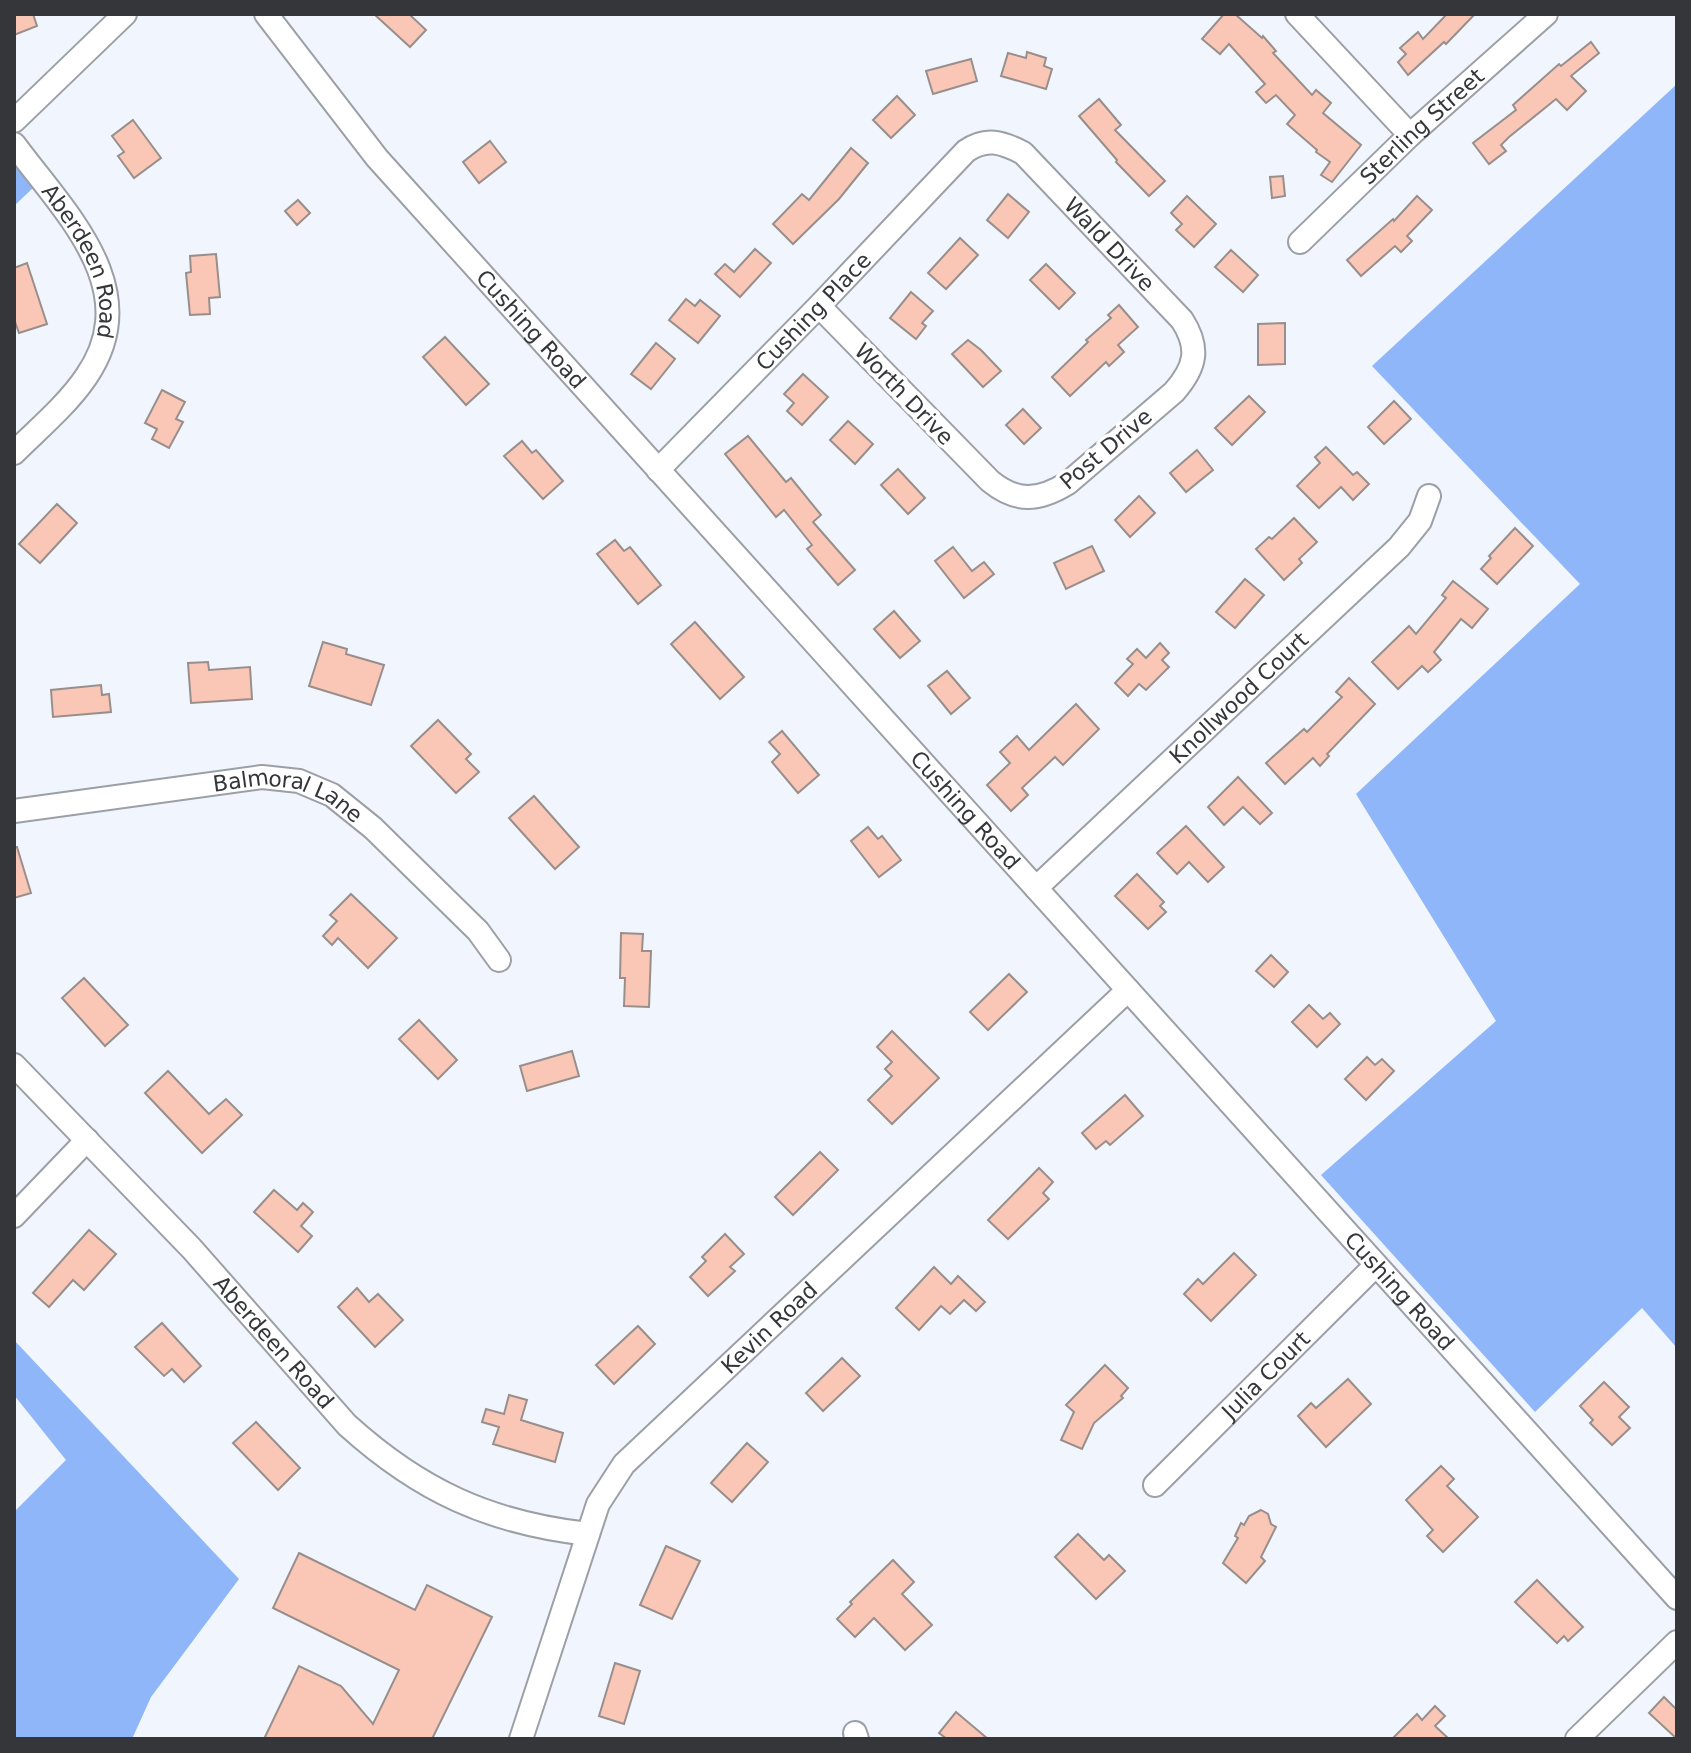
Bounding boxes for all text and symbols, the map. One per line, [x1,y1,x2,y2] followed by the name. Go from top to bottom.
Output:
[1355,63,1489,189] street label: Sterling Street
[37,179,120,341] street label: Aberdeen Road
[1059,192,1160,296] street label: Wald Drive
[751,247,876,375] street label: Cushing Place
[471,264,591,393] street label: Cushing Road
[849,338,959,450] street label: Worth Drive
[1055,404,1157,494] street label: Post Drive
[1164,627,1313,769] street label: Knollwood Court
[906,745,1025,874] street label: Cushing Road
[211,764,368,827] street label: Balmoral Lane
[1340,1226,1460,1355] street label: Cushing Road
[209,1271,339,1414] street label: Aberdeen Road
[716,1277,822,1379] street label: Kevin Road
[1215,1326,1315,1425] street label: Julia Court

